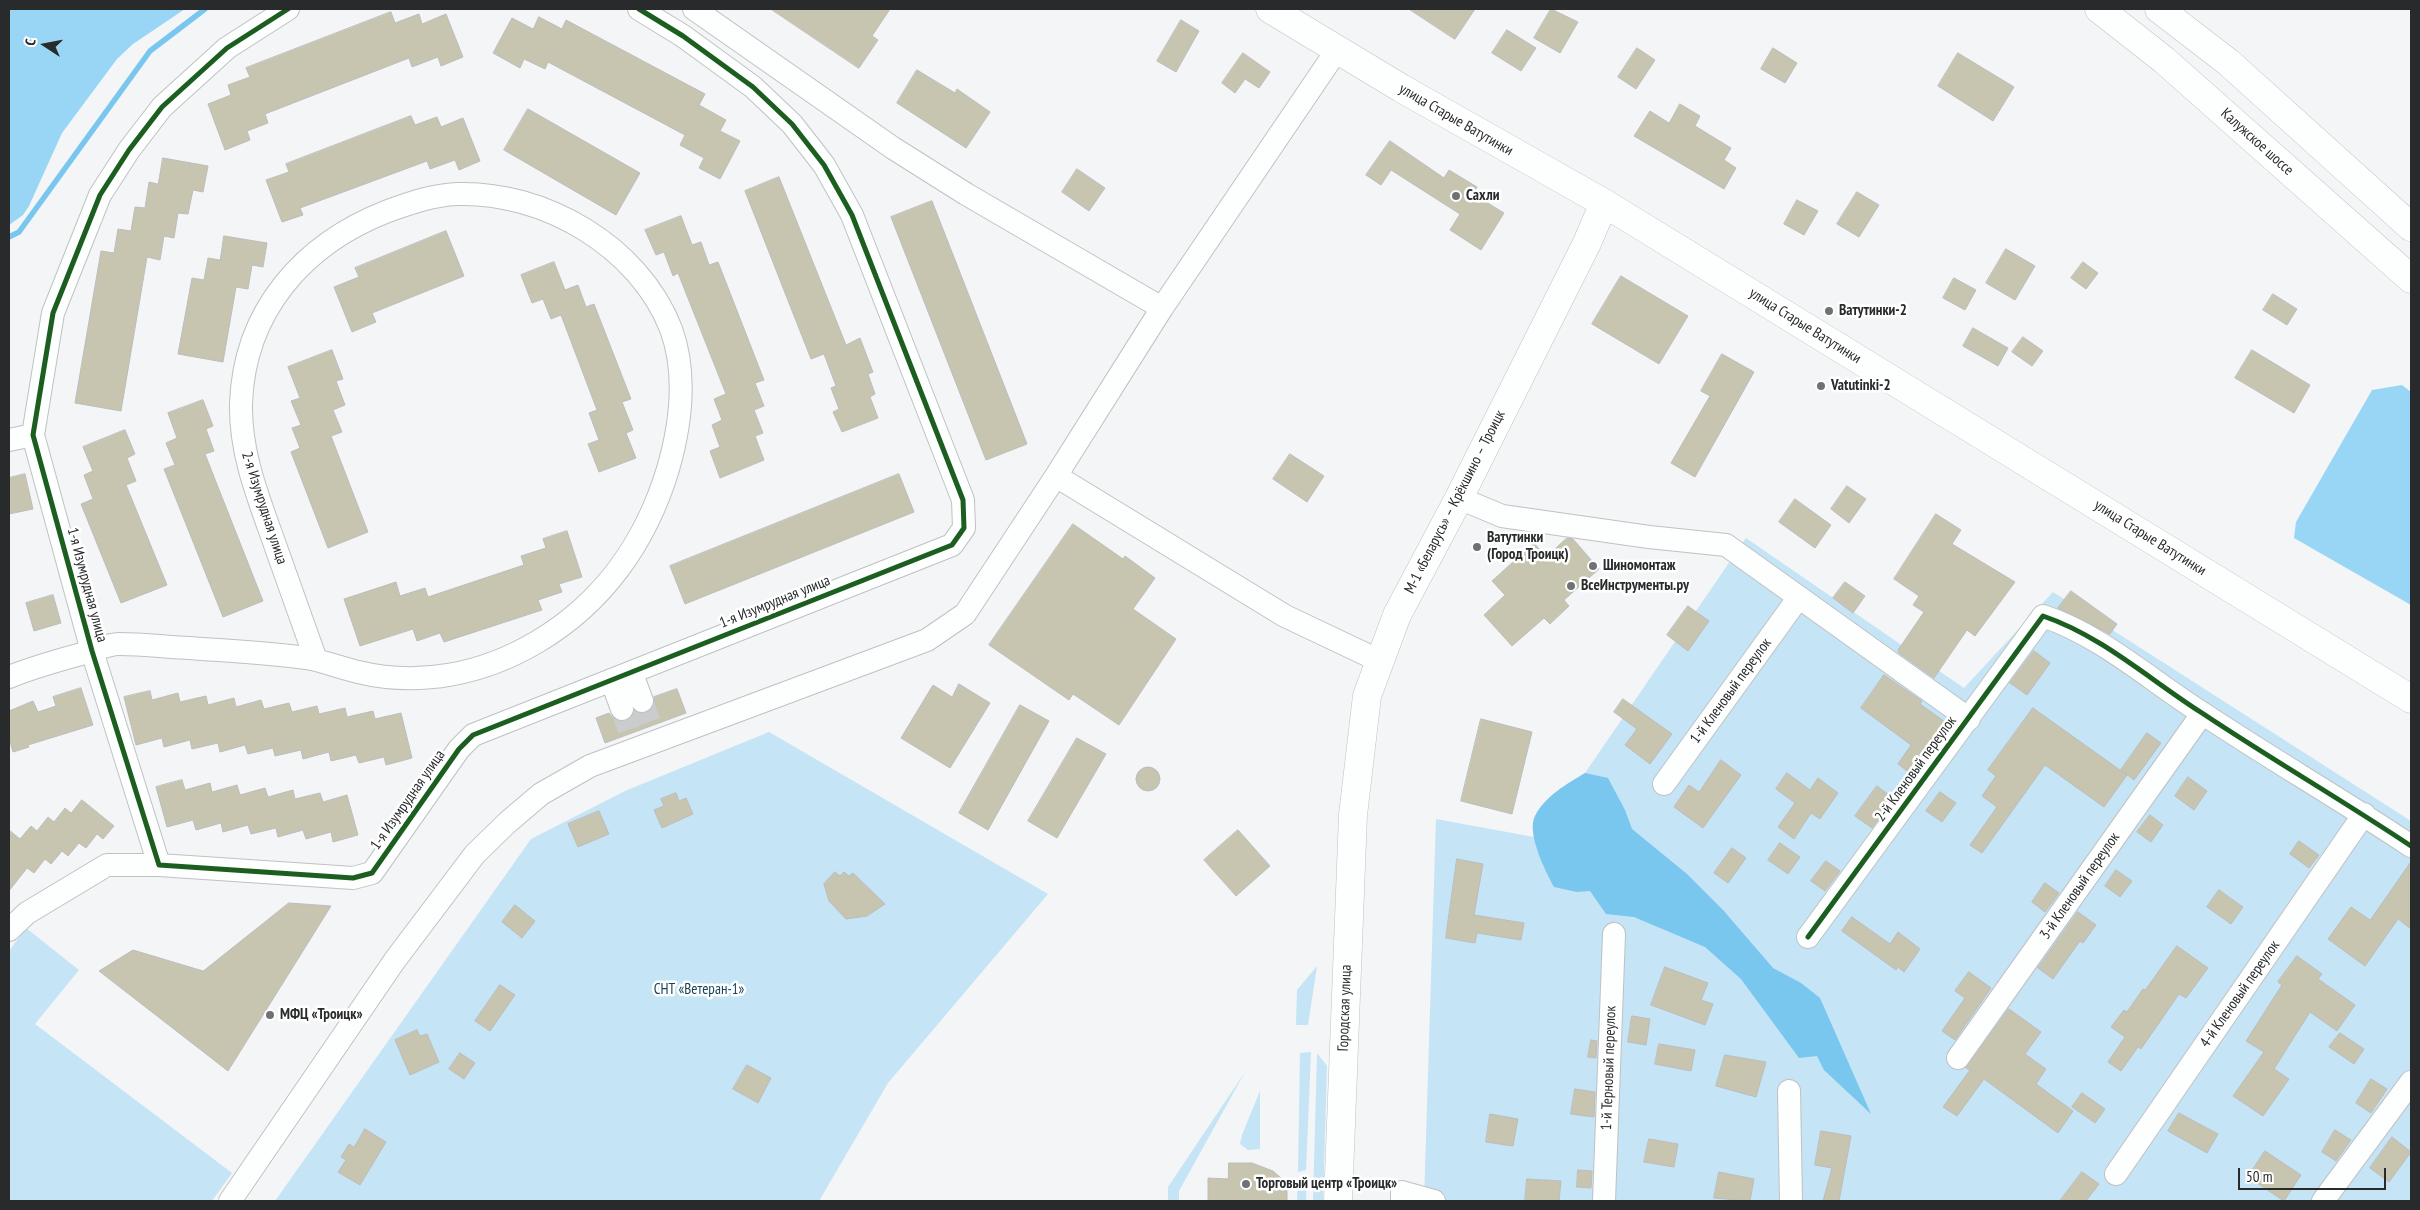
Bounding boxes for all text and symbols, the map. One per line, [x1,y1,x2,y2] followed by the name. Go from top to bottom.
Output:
[20,20,70,70] north arrow
[21,37,40,47] text: С
[1396,80,1516,160] street label: улица Старые Ватутинки
[2217,105,2297,179] street label: Калужское шоссе
[1466,187,1499,205] place label: Сахли
[1450,190,1462,202] marker: Сахли
[1746,284,1864,368] street label: улица Старые Ватутинки
[1839,302,1907,320] place label: Ватутинки-2
[1823,305,1835,317] marker: Ватутинки-2
[1831,377,1891,395] place label: Vatutinki-2
[1815,380,1827,392] marker: Vatutinki-2
[1401,407,1509,597] street label: М-1 «Беларусь» – Крёкшино – Троицк
[237,449,291,567] street label: 2-я Изумрудная улица
[2091,496,2209,580] street label: улица Старые Ватутинки
[63,526,111,644] street label: 1-я Изумрудная улица
[1487,529,1569,564] place label: Ватутинки (Город Троицк)
[1471,541,1483,553] marker: Ватутинки (Город Троицк)
[1603,557,1675,575] place label: Шиномонтаж
[1587,560,1599,572] marker: Шиномонтаж
[717,572,833,632] street label: 1-я Изумрудная улица
[1581,577,1689,595] place label: ВсеИнструменты.ру
[1565,580,1577,592] marker: ВсеИнструменты.ру
[1687,635,1775,747] street label: 1-й Кленовый переулок
[1872,713,1960,825] street label: 2-й Кленовый переулок
[367,747,449,853] street label: 1-я Изумрудная улица
[2036,829,2124,943] street label: 3-й Кленовый переулок
[2196,937,2284,1051] street label: 4-й Кленовый переулок
[1334,964,1356,1052] street label: Городская улица
[654,981,744,999] park label: СНТ «Ветеран-1»
[1598,1005,1620,1131] street label: 1-й Терновый переулок
[280,1006,363,1024] place label: МФЦ «Троицк»
[264,1009,276,1021] marker: МФЦ «Троицк»
[2240,1158,2388,1190] scale bar
[2246,1167,2272,1186] text: 50 m
[1256,1175,1397,1193] place label: Торговый центр «Троицк»
[1240,1178,1252,1190] marker: Торговый центр «Троицк»

